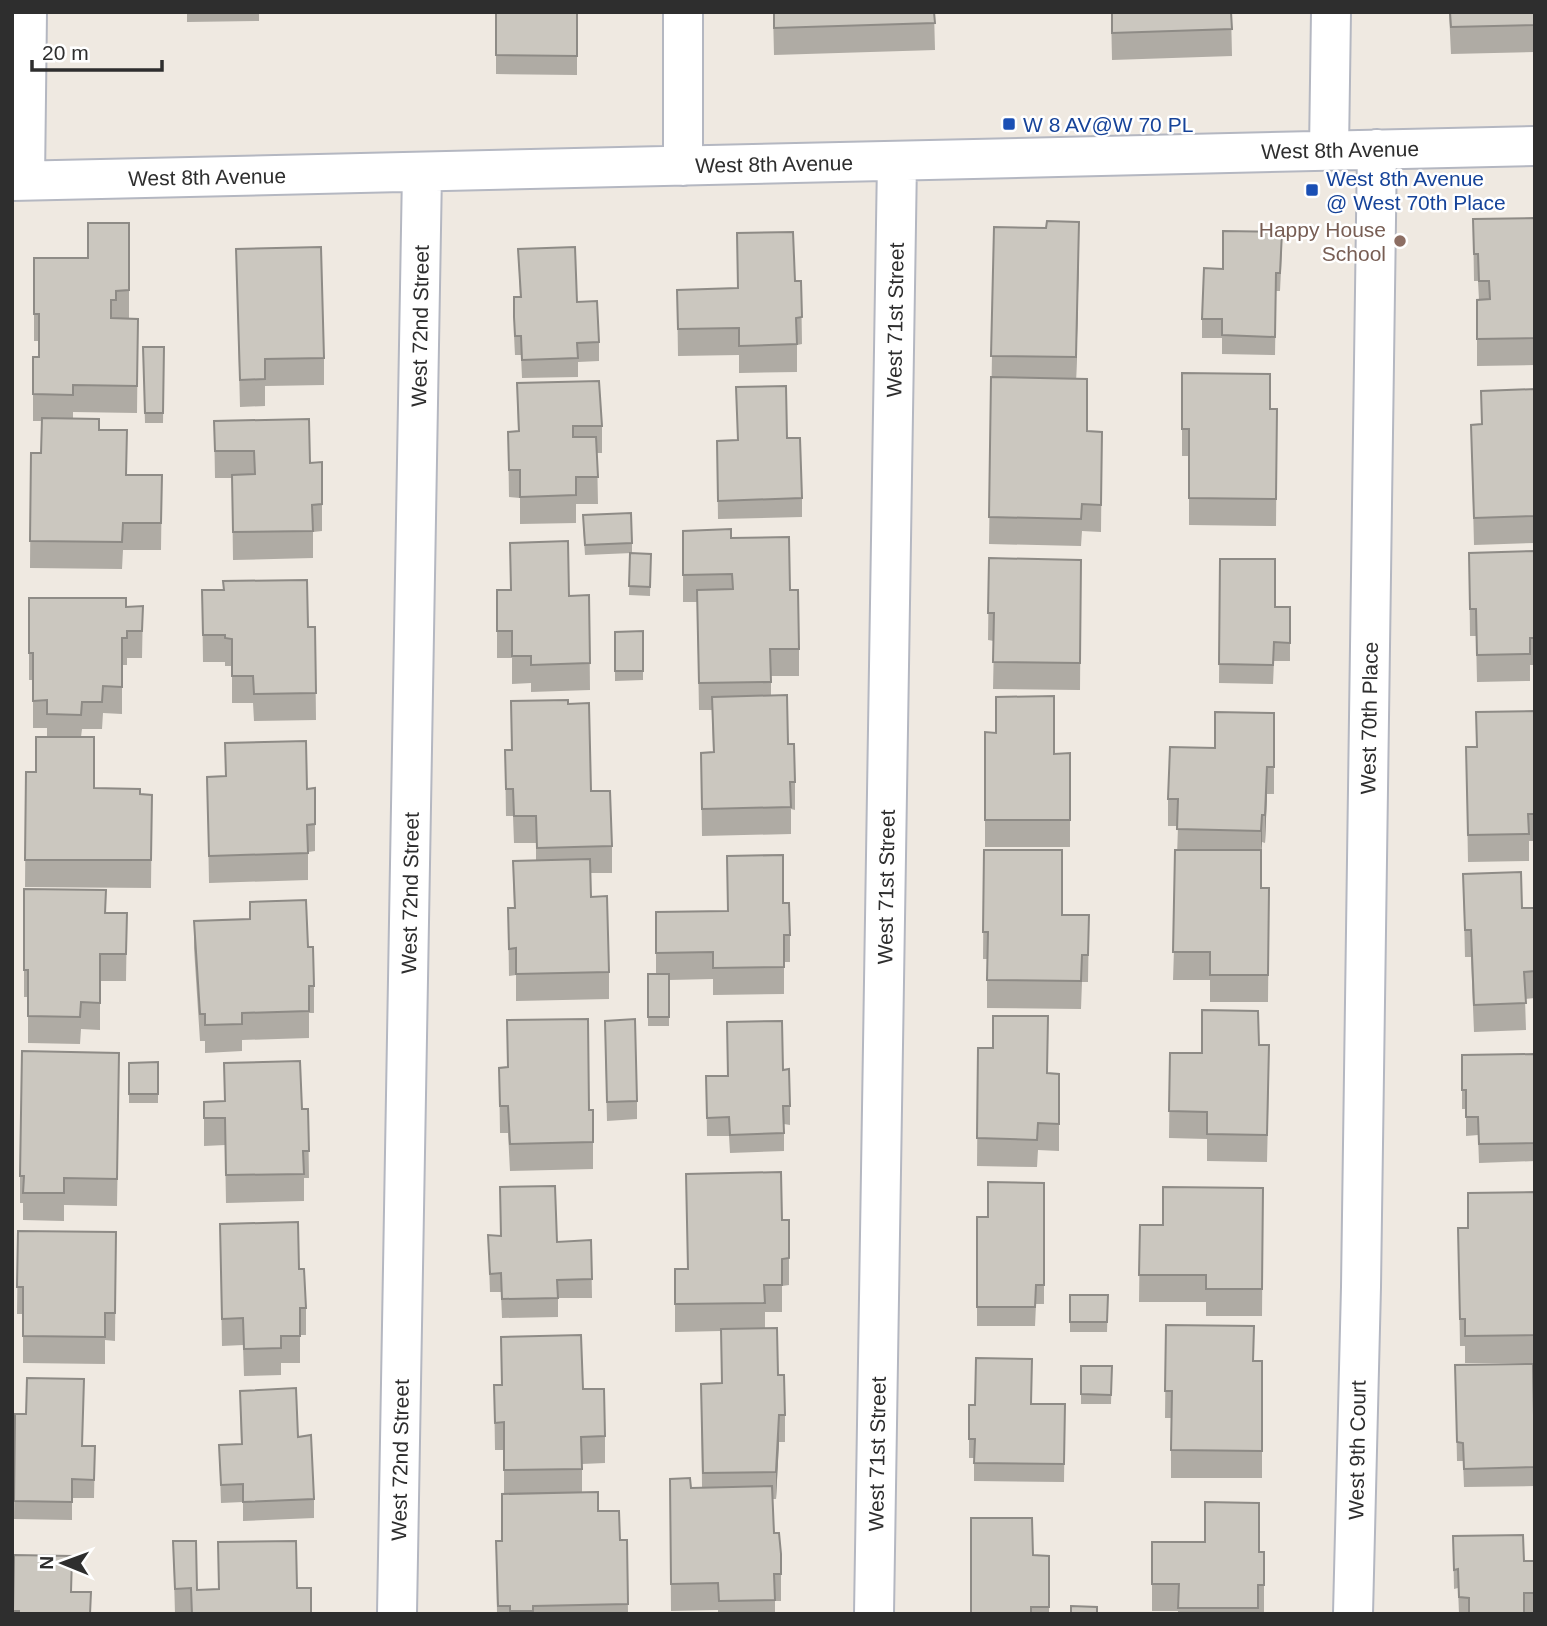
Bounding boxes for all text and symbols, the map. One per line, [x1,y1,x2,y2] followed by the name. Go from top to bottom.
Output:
[32,28,161,72] scale bar
[42,41,89,64] text: 20 m
[1023,113,1193,136] place label: W 8 AV@W 70 PL
[1001,116,1017,132] marker: W 8 AV@W 70 PL
[1261,137,1419,163] street label: West 8th Avenue
[695,151,853,177] street label: West 8th Avenue
[128,164,286,190] street label: West 8th Avenue
[1326,167,1506,214] place label: West 8th Avenue @ West 70th Place
[1304,182,1320,198] marker: West 8th Avenue @ West 70th Place
[1259,218,1386,265] place label: Happy House School
[1392,233,1408,249] marker: Happy House School
[882,242,908,398] street label: West 71st Street
[407,245,433,407] street label: West 72nd Street
[1356,642,1382,794] street label: West 70th Place
[873,809,899,965] street label: West 71st Street
[397,812,423,974] street label: West 72nd Street
[864,1376,890,1532] street label: West 71st Street
[387,1379,413,1541] street label: West 72nd Street
[1344,1380,1370,1520] street label: West 9th Court
[28,1528,98,1598] north arrow
[36,1556,57,1570] text: N

